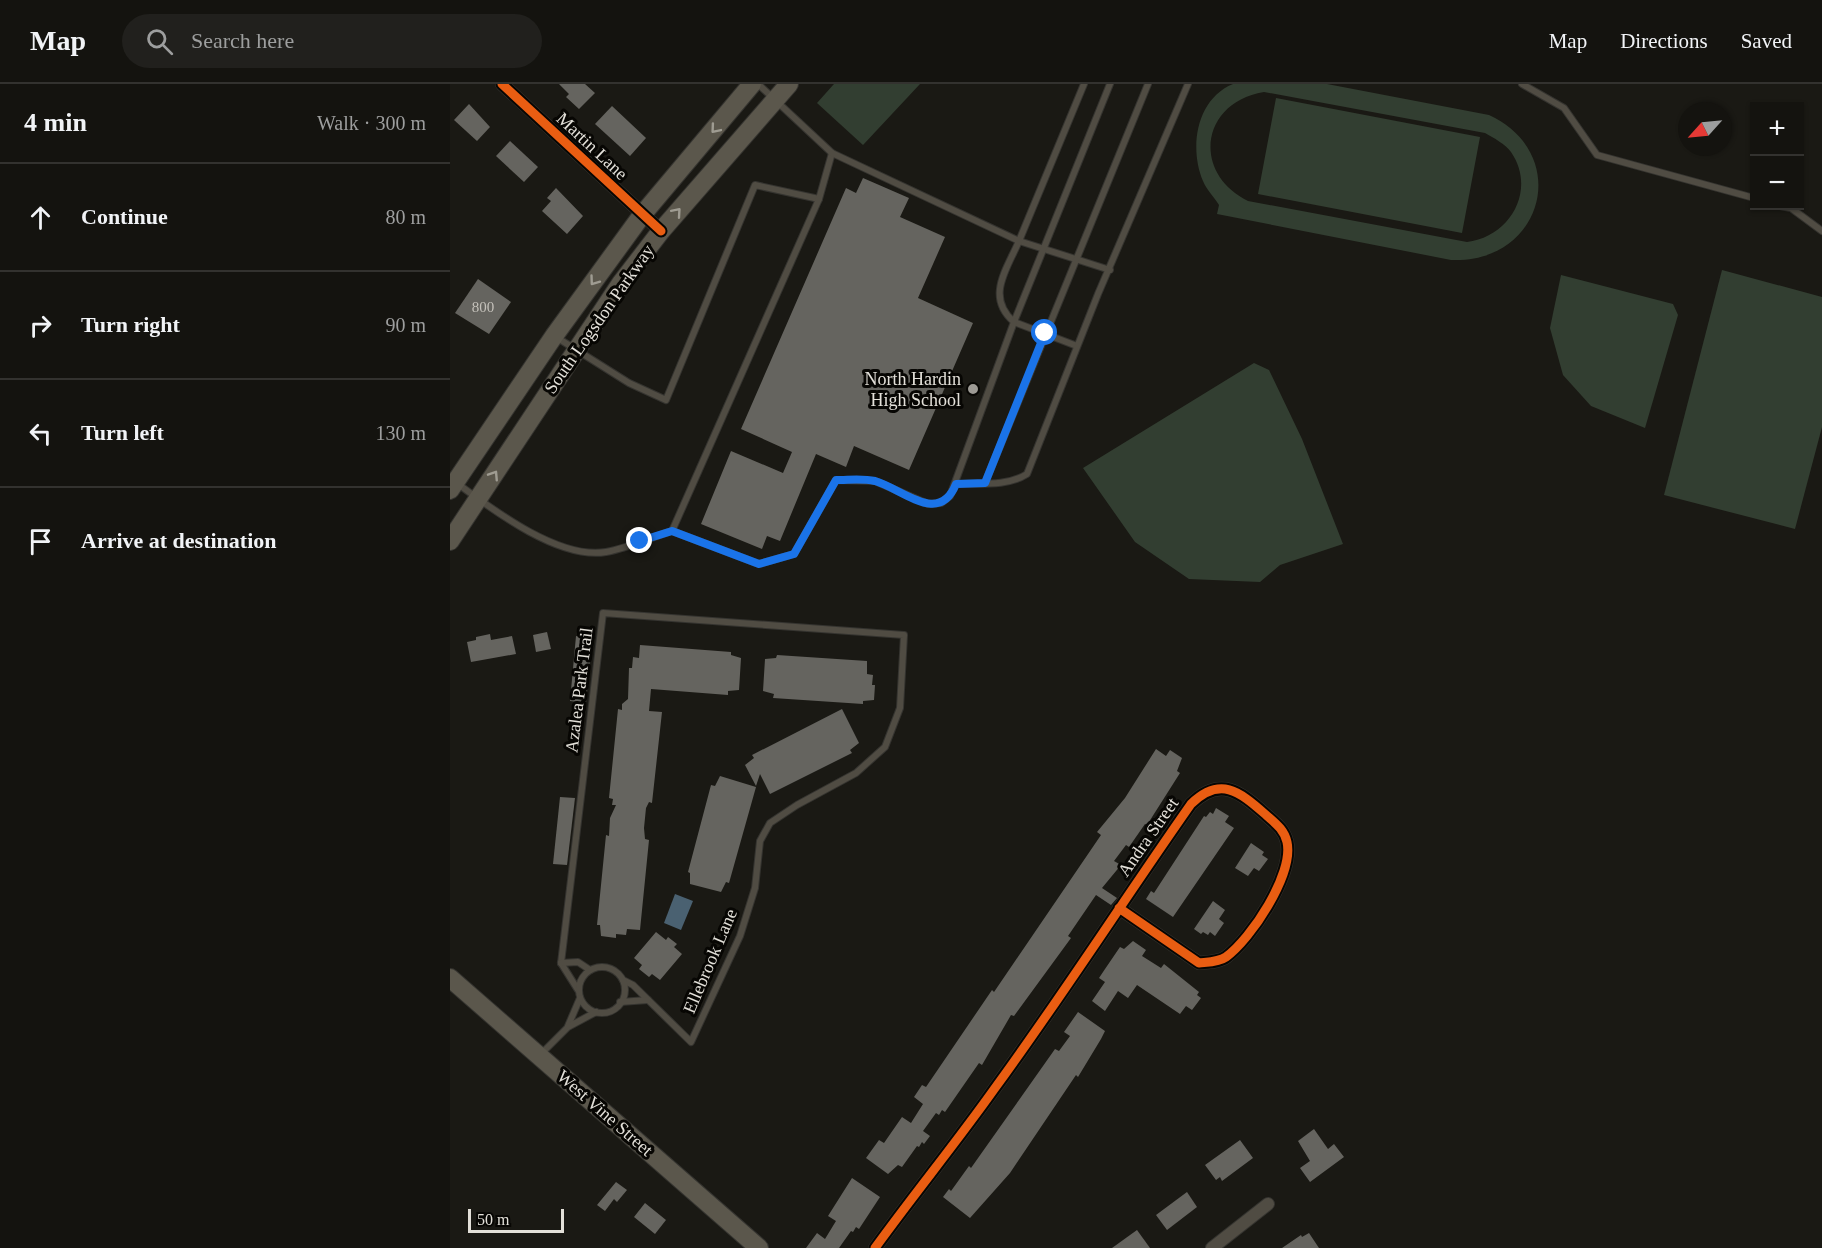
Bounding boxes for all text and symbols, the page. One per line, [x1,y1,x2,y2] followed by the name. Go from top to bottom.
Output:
[122,14,542,68] search box
[30,25,86,56] text: Map
[143,25,176,58] icon: search
[191,28,294,53] text: Search here
[1549,29,1587,53] text: Map
[1620,29,1708,53] text: Directions
[1741,29,1792,53] text: Saved
[1678,102,1732,156] north arrow
[1750,102,1804,210] map controls
[1750,102,1804,156] button: +
[24,108,87,137] text: 4 min
[552,108,632,184] street label: Martin Lane
[317,112,426,134] text: Walk · 300 m
[711,122,722,133] one-way arrow
[1750,156,1804,210] button: −
[24,201,57,234] icon: ahead
[81,204,168,229] text: Continue
[385,206,426,228] text: 80 m
[670,208,681,219] one-way arrow
[540,241,658,397] street label: South Logsdon Parkway
[590,275,601,286] one-way arrow
[472,299,494,315] house number: 800
[24,309,57,342] icon: right
[81,312,180,337] text: Turn right
[385,314,426,336] text: 90 m
[1031,319,1057,345] route start
[865,369,961,410] place label: North Hardin High School
[966,382,980,396] marker: North Hardin High School
[24,417,57,450] icon: left
[81,420,164,445] text: Turn left
[375,422,426,444] text: 130 m
[487,471,498,482] one-way arrow
[24,525,57,558] icon: arrive
[626,527,652,553] route end
[81,528,277,553] text: Arrive at destination
[561,626,597,754] street label: Azalea Park Trail
[1114,794,1182,880] street label: Andra Street
[679,906,741,1016] street label: Ellebrook Lane
[553,1066,657,1160] street label: West Vine Street
[468,1206,564,1234] scale bar
[477,1211,509,1228] text: 50 m

